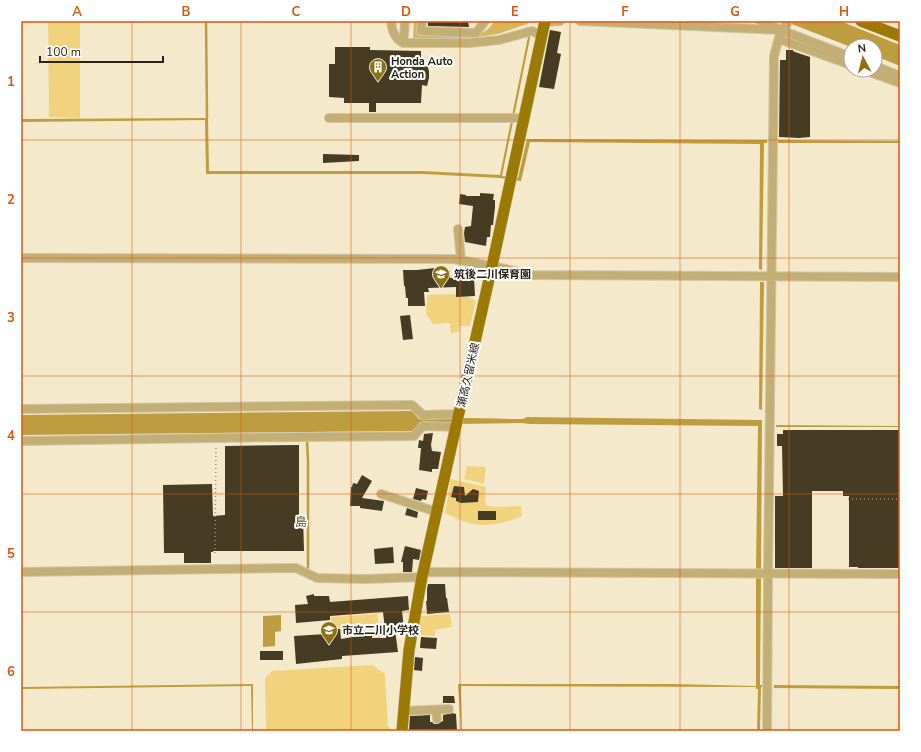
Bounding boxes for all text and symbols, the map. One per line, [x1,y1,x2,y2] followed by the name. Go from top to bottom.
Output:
[72,3,82,21] text: A
[182,3,191,21] text: B
[292,3,301,21] text: C
[401,3,411,21] text: D
[511,3,519,21] text: E
[621,3,629,21] text: F
[730,3,740,21] text: G
[839,3,849,21] text: H
[40,38,163,64] scale bar
[843,38,883,78] north arrow
[857,41,867,57] text: N
[46,44,81,60] text: 100 m
[391,54,453,82] place label: Honda Auto Action
[368,57,388,82] building icon: Honda Auto Action
[7,73,15,91] text: 1
[7,191,15,209] text: 2
[431,264,451,289] school or university icon: 筑後二川保育園
[454,267,531,282] place label: 筑後二川保育園
[7,309,15,327] text: 3
[454,341,483,409] street label: 瀬高久留米線
[7,427,15,445] text: 4
[295,514,307,530] district label: 島
[7,545,15,563] text: 5
[319,620,339,645] school or university icon: 市立二川小学校
[342,623,419,638] place label: 市立二川小学校
[7,663,15,681] text: 6

